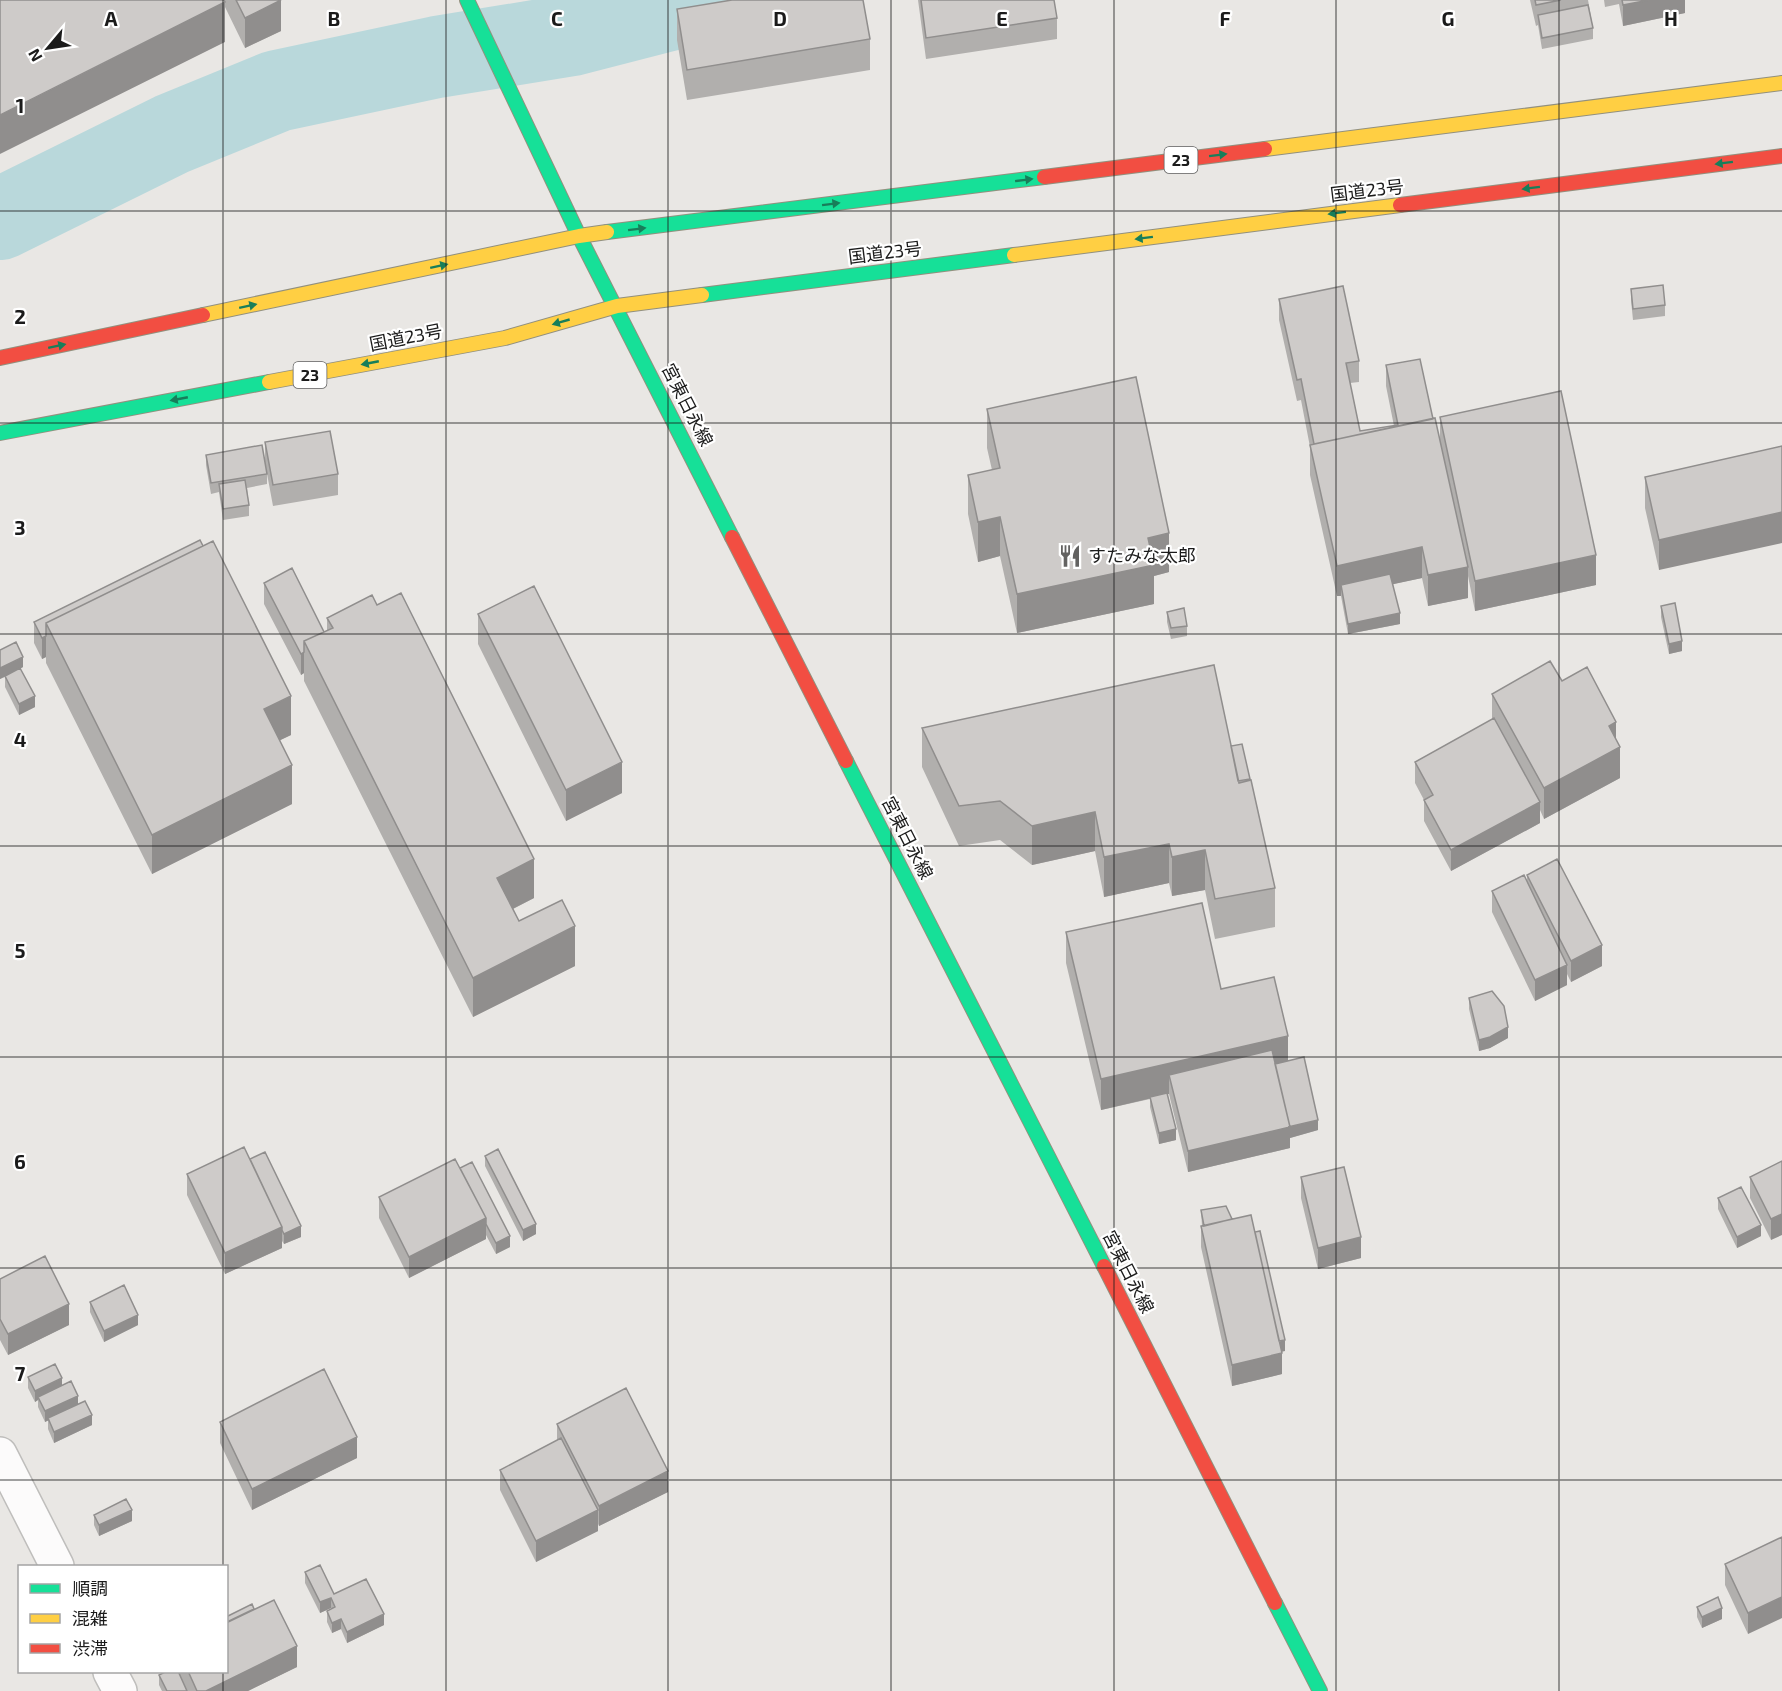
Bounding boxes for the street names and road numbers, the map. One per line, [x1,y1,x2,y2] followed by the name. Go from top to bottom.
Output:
[1164,147,1198,173] road number: 23
[1329,175,1405,205] street label: 国道23号
[847,237,923,267] street label: 国道23号
[367,319,444,355] street label: 国道23号
[658,359,718,450] street label: 宮東日永線
[294,362,326,388] road number: 23
[878,792,938,883] street label: 宮東日永線
[1099,1226,1159,1317] street label: 宮東日永線

